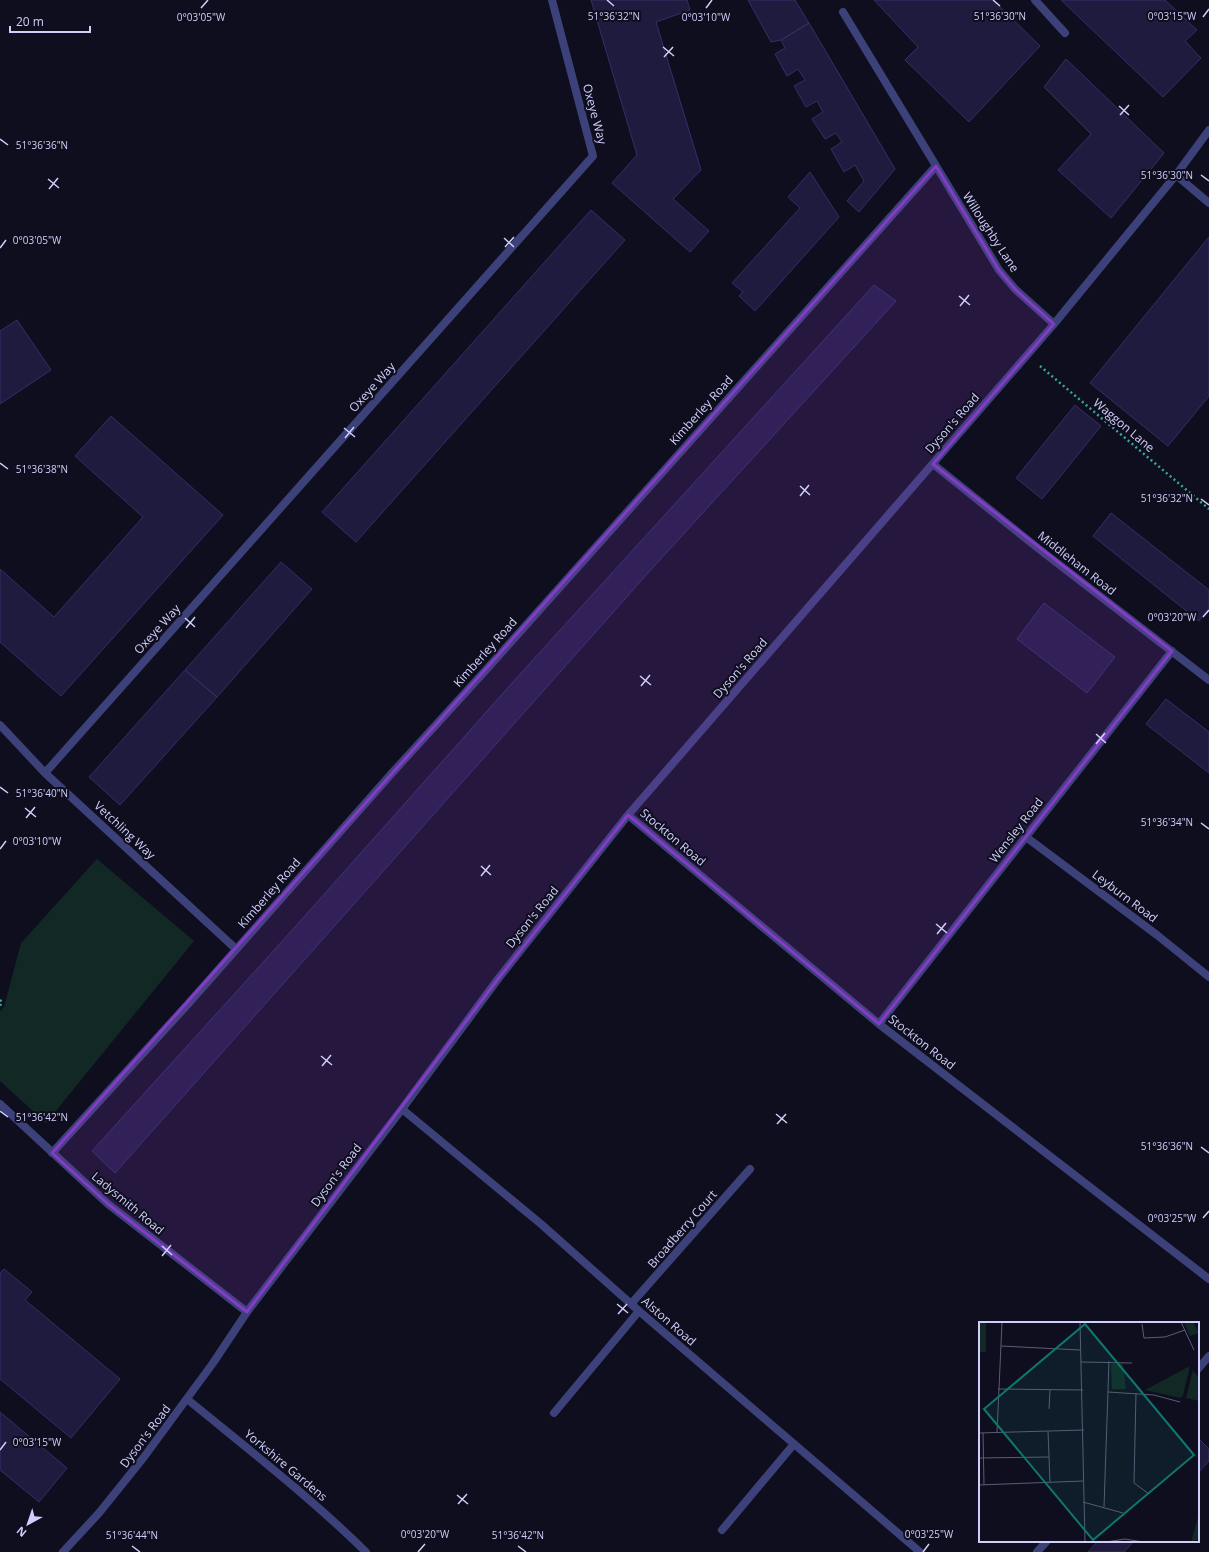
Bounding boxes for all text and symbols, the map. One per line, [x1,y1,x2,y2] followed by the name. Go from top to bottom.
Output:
[10,8,90,34] scale bar
[588,9,640,23] text: 51°36'32"N
[974,9,1026,23] text: 51°36'30"N
[1148,9,1197,23] text: 0°03'15"W
[177,10,226,24] text: 0°03'05"W
[682,10,731,24] text: 0°03'10"W
[16,13,44,30] text: 20 m
[579,82,611,147] street label: Oxeye Way
[16,138,68,152] text: 51°36'36"N
[1141,168,1193,182] text: 51°36'30"N
[959,189,1023,275] street label: Willoughby Lane
[13,233,62,247] text: 0°03'05"W
[345,358,400,416] street label: Oxeye Way
[665,372,737,448] street label: Kimberley Road
[921,389,983,457] street label: Dyson's Road
[1090,394,1159,456] street label: Waggon Lane
[16,462,68,476] text: 51°36'38"N
[1141,491,1193,505] text: 51°36'32"N
[1034,527,1120,599] street label: Middleham Road
[130,600,185,658] street label: Oxeye Way
[1148,610,1197,624] text: 0°03'20"W
[449,614,521,690] street label: Kimberley Road
[709,634,771,702] street label: Dyson's Road
[16,786,68,800] text: 51°36'40"N
[985,794,1047,866] street label: Wensley Road
[91,797,160,864] street label: Vetchling Way
[637,805,709,869] street label: Stockton Road
[1141,815,1193,829] text: 51°36'34"N
[13,834,62,848] text: 0°03'10"W
[234,854,304,932] street label: Kimberley Road
[1089,866,1161,926] street label: Leyburn Road
[502,882,562,952] street label: Dyson's Road
[885,1010,959,1074] street label: Stockton Road
[16,1110,68,1124] text: 51°36'42"N
[1141,1139,1193,1153] text: 51°36'36"N
[307,1140,365,1210] street label: Dyson's Road
[88,1168,168,1238] street label: Ladysmith Road
[643,1186,721,1272] street label: Broadberry Court
[1148,1211,1197,1225] text: 0°03'25"W
[638,1293,700,1349] street label: Alston Road
[979,1322,1199,1542] inset map
[116,1401,174,1471] street label: Dyson's Road
[241,1425,331,1505] street label: Yorkshire Gardens
[13,1435,62,1449] text: 0°03'15"W
[8,1504,48,1544] north arrow
[13,1523,30,1541] text: N
[401,1527,450,1541] text: 0°03'20"W
[905,1527,954,1541] text: 0°03'25"W
[106,1528,158,1542] text: 51°36'44"N
[492,1528,544,1542] text: 51°36'42"N

